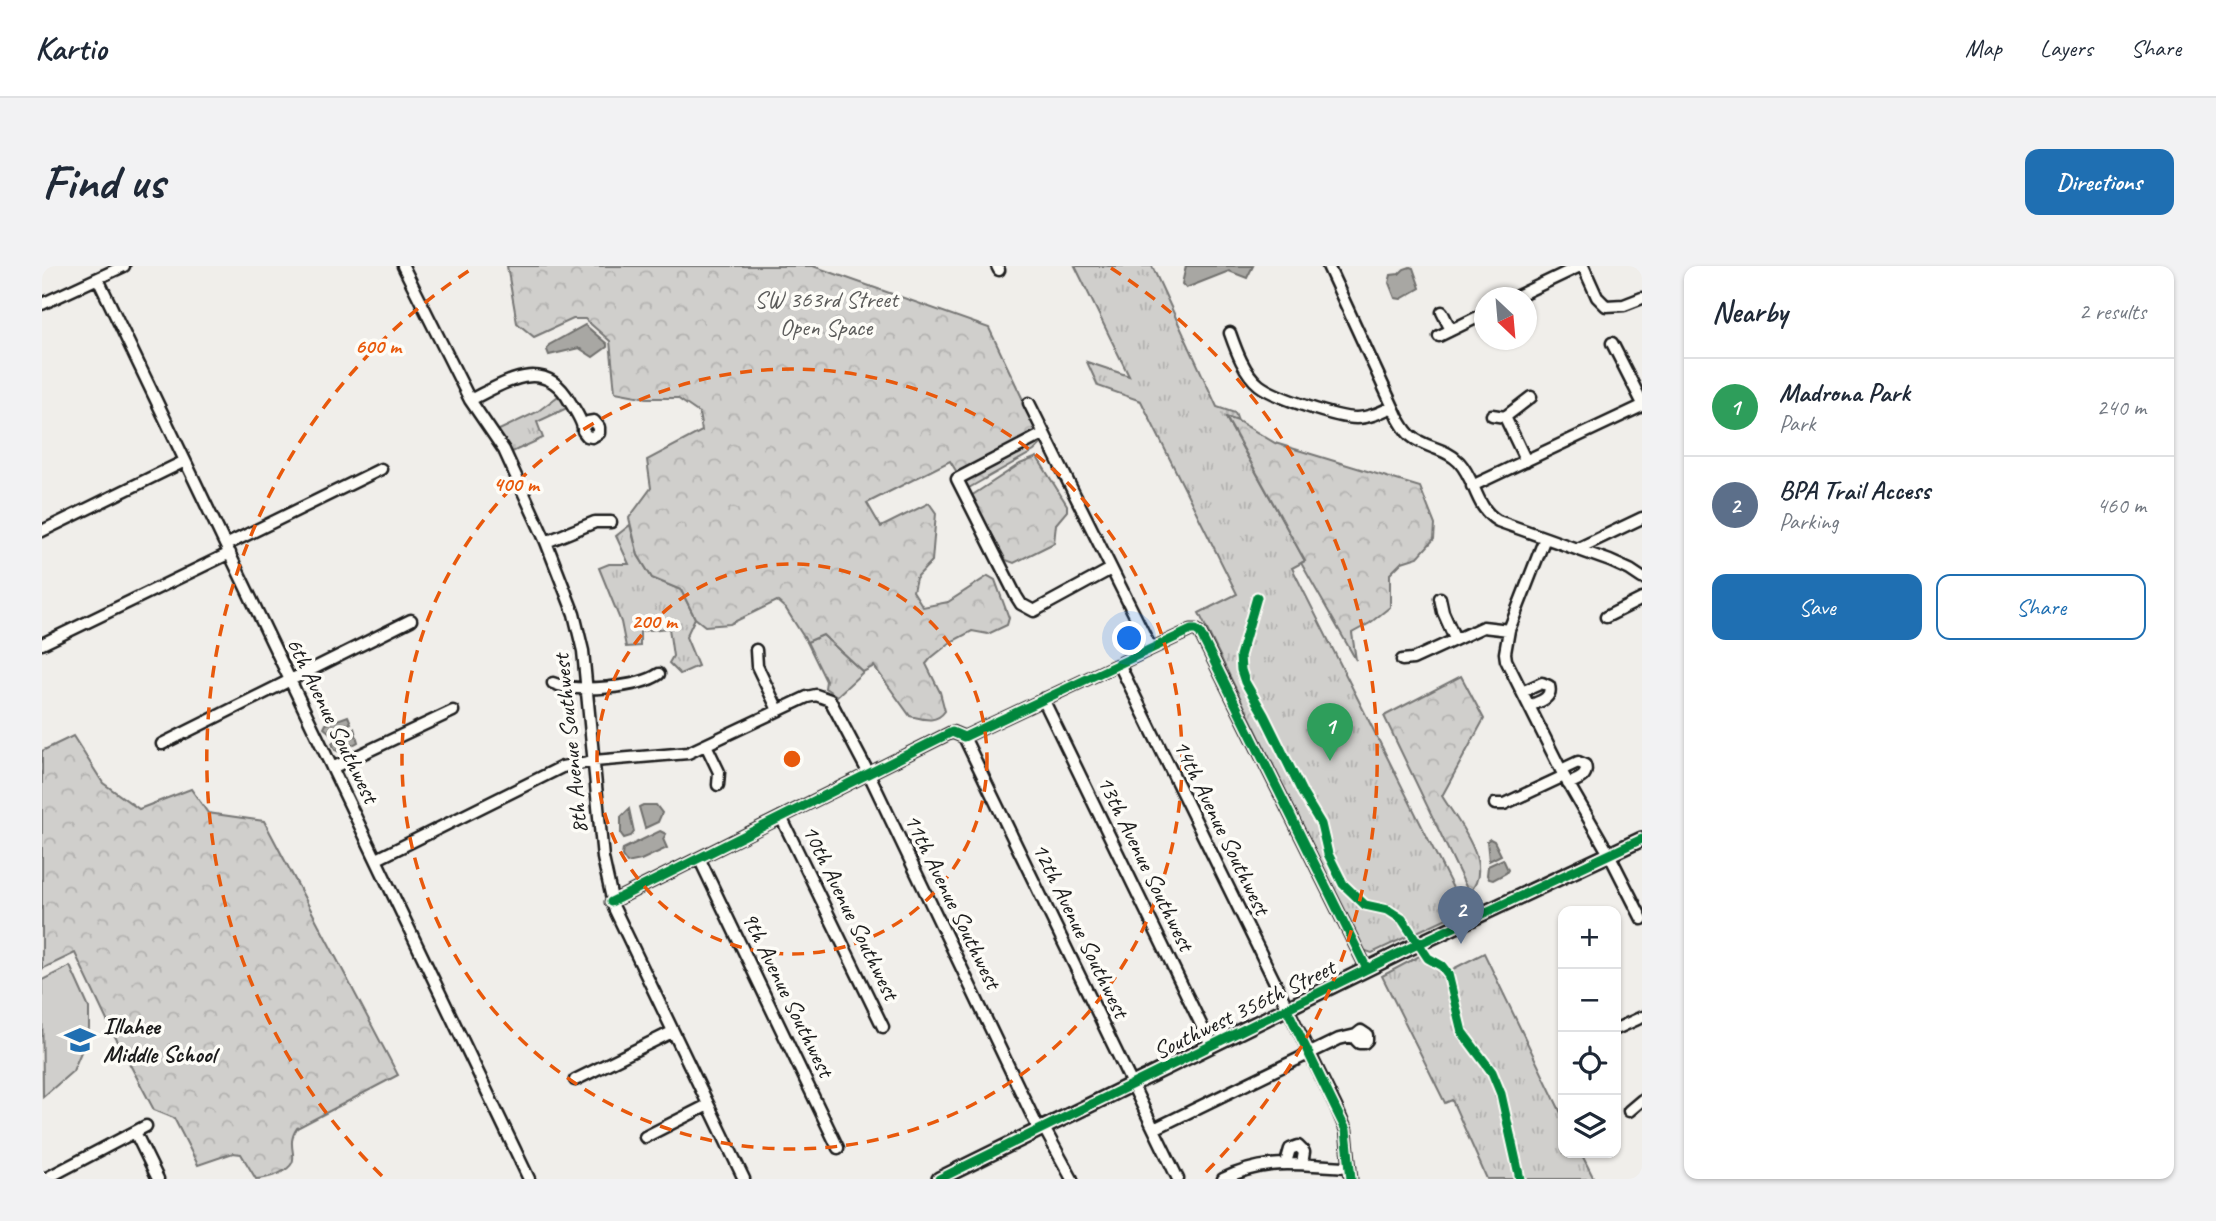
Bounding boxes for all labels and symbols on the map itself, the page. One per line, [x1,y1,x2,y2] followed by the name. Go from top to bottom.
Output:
[754,284,900,342] park label: SW 363rd Street Open Space
[1474,287,1537,350] north arrow
[355,333,403,359] text: 600 m
[493,471,541,497] text: 400 m
[631,608,679,634] text: 200 m
[1112,621,1146,655] your location
[280,632,387,810] street label: 6th Avenue Southwest
[545,651,594,835] street label: 8th Avenue Southwest
[1307,703,1353,761] pin: 1
[1167,734,1278,921] street label: 14th Avenue Southwest
[780,747,804,771] centre of rings
[1091,770,1202,957] street label: 13th Avenue Southwest
[898,808,1009,995] street label: 11th Avenue Southwest
[796,819,907,1006] street label: 10th Avenue Southwest
[1026,837,1137,1024] street label: 12th Avenue Southwest
[1438,886,1484,944] pin: 2
[735,906,842,1084] street label: 9th Avenue Southwest
[1148,951,1342,1066] street label: Southwest 356th Street
[103,1011,220,1069] place label: Illahee Middle School
[63,1023,97,1057] school or university icon: Illahee Middle School

